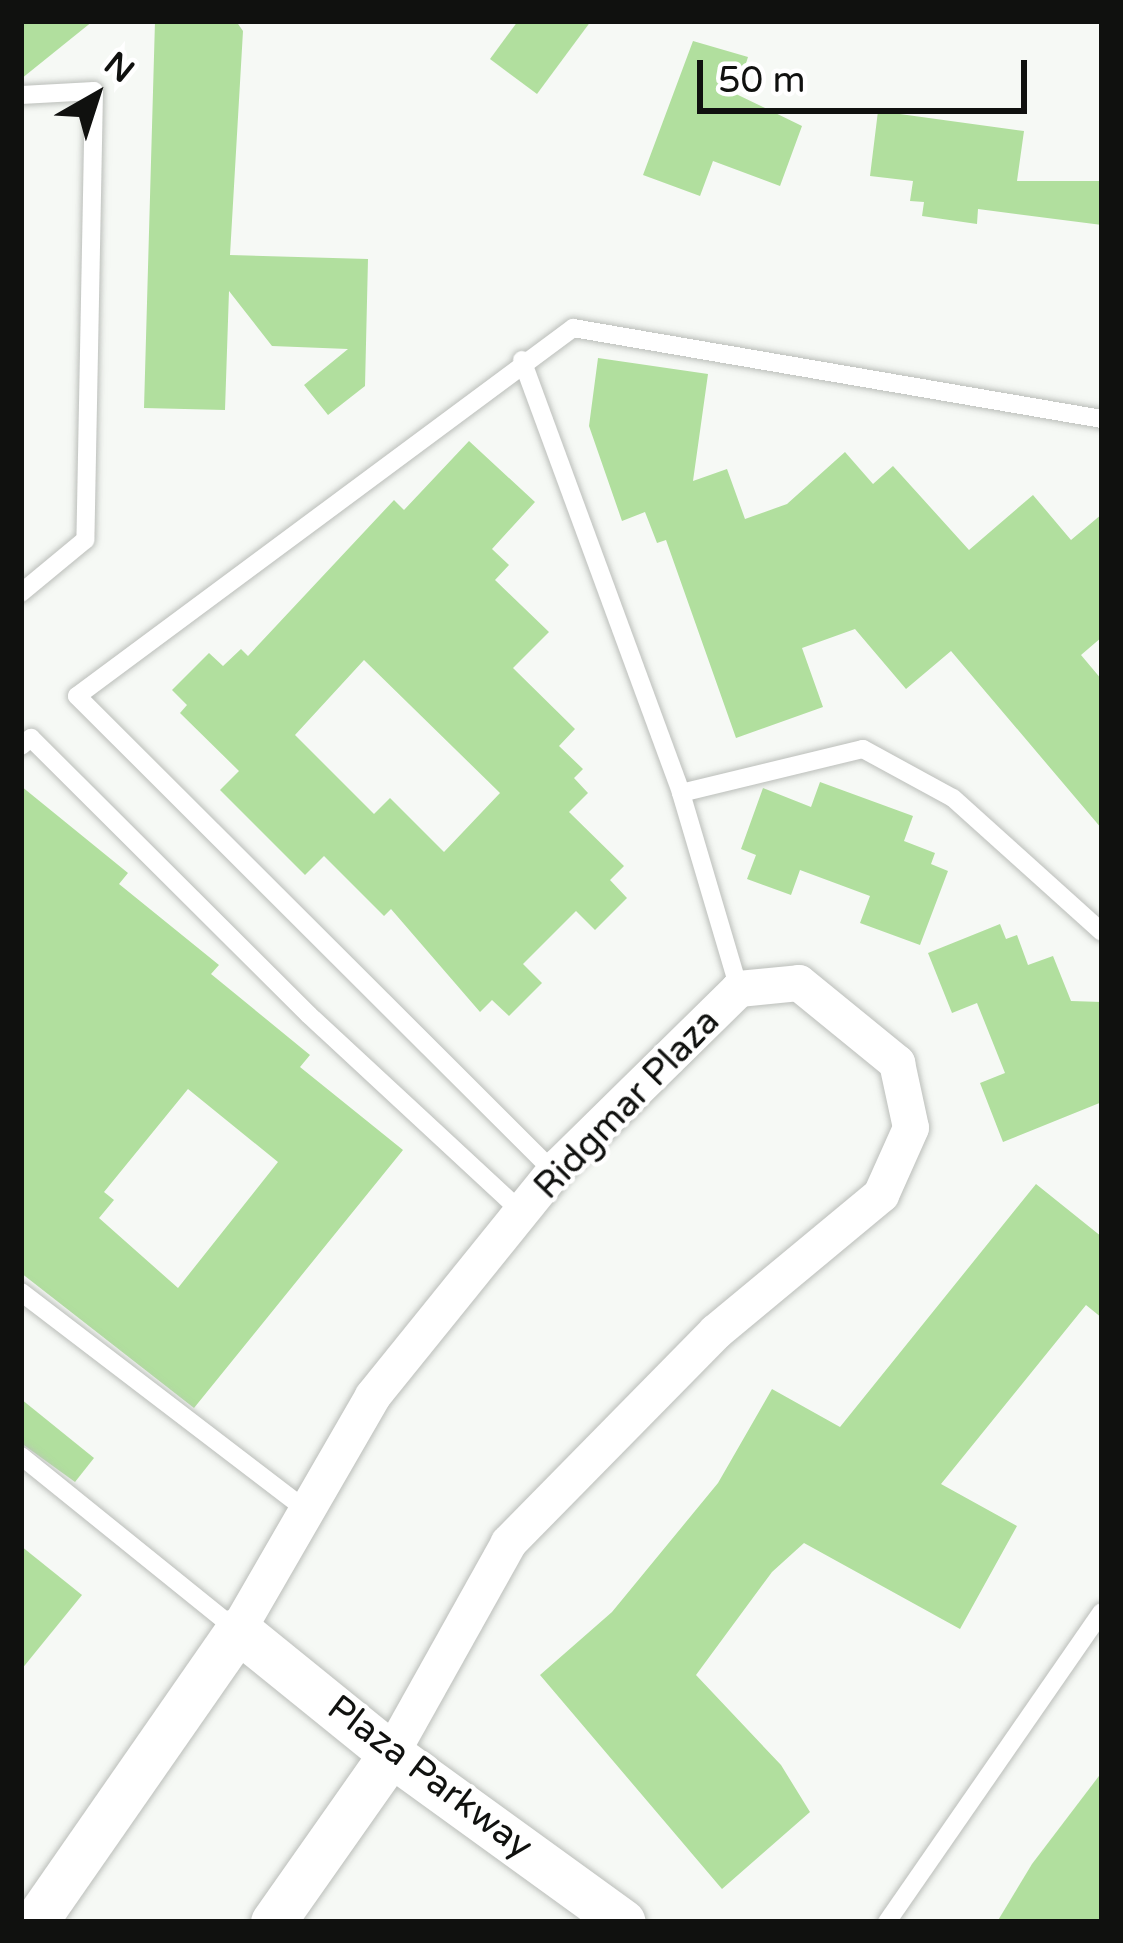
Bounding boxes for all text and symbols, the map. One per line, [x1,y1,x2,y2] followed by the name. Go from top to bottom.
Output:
[36,36,156,156] north arrow
[703,36,1033,110] scale bar
[96,44,142,91] text: N
[718,59,806,102] text: 50 m
[525,1000,729,1208] street label: Ridgmar Plaza
[319,1686,541,1868] street label: Plaza Parkway

